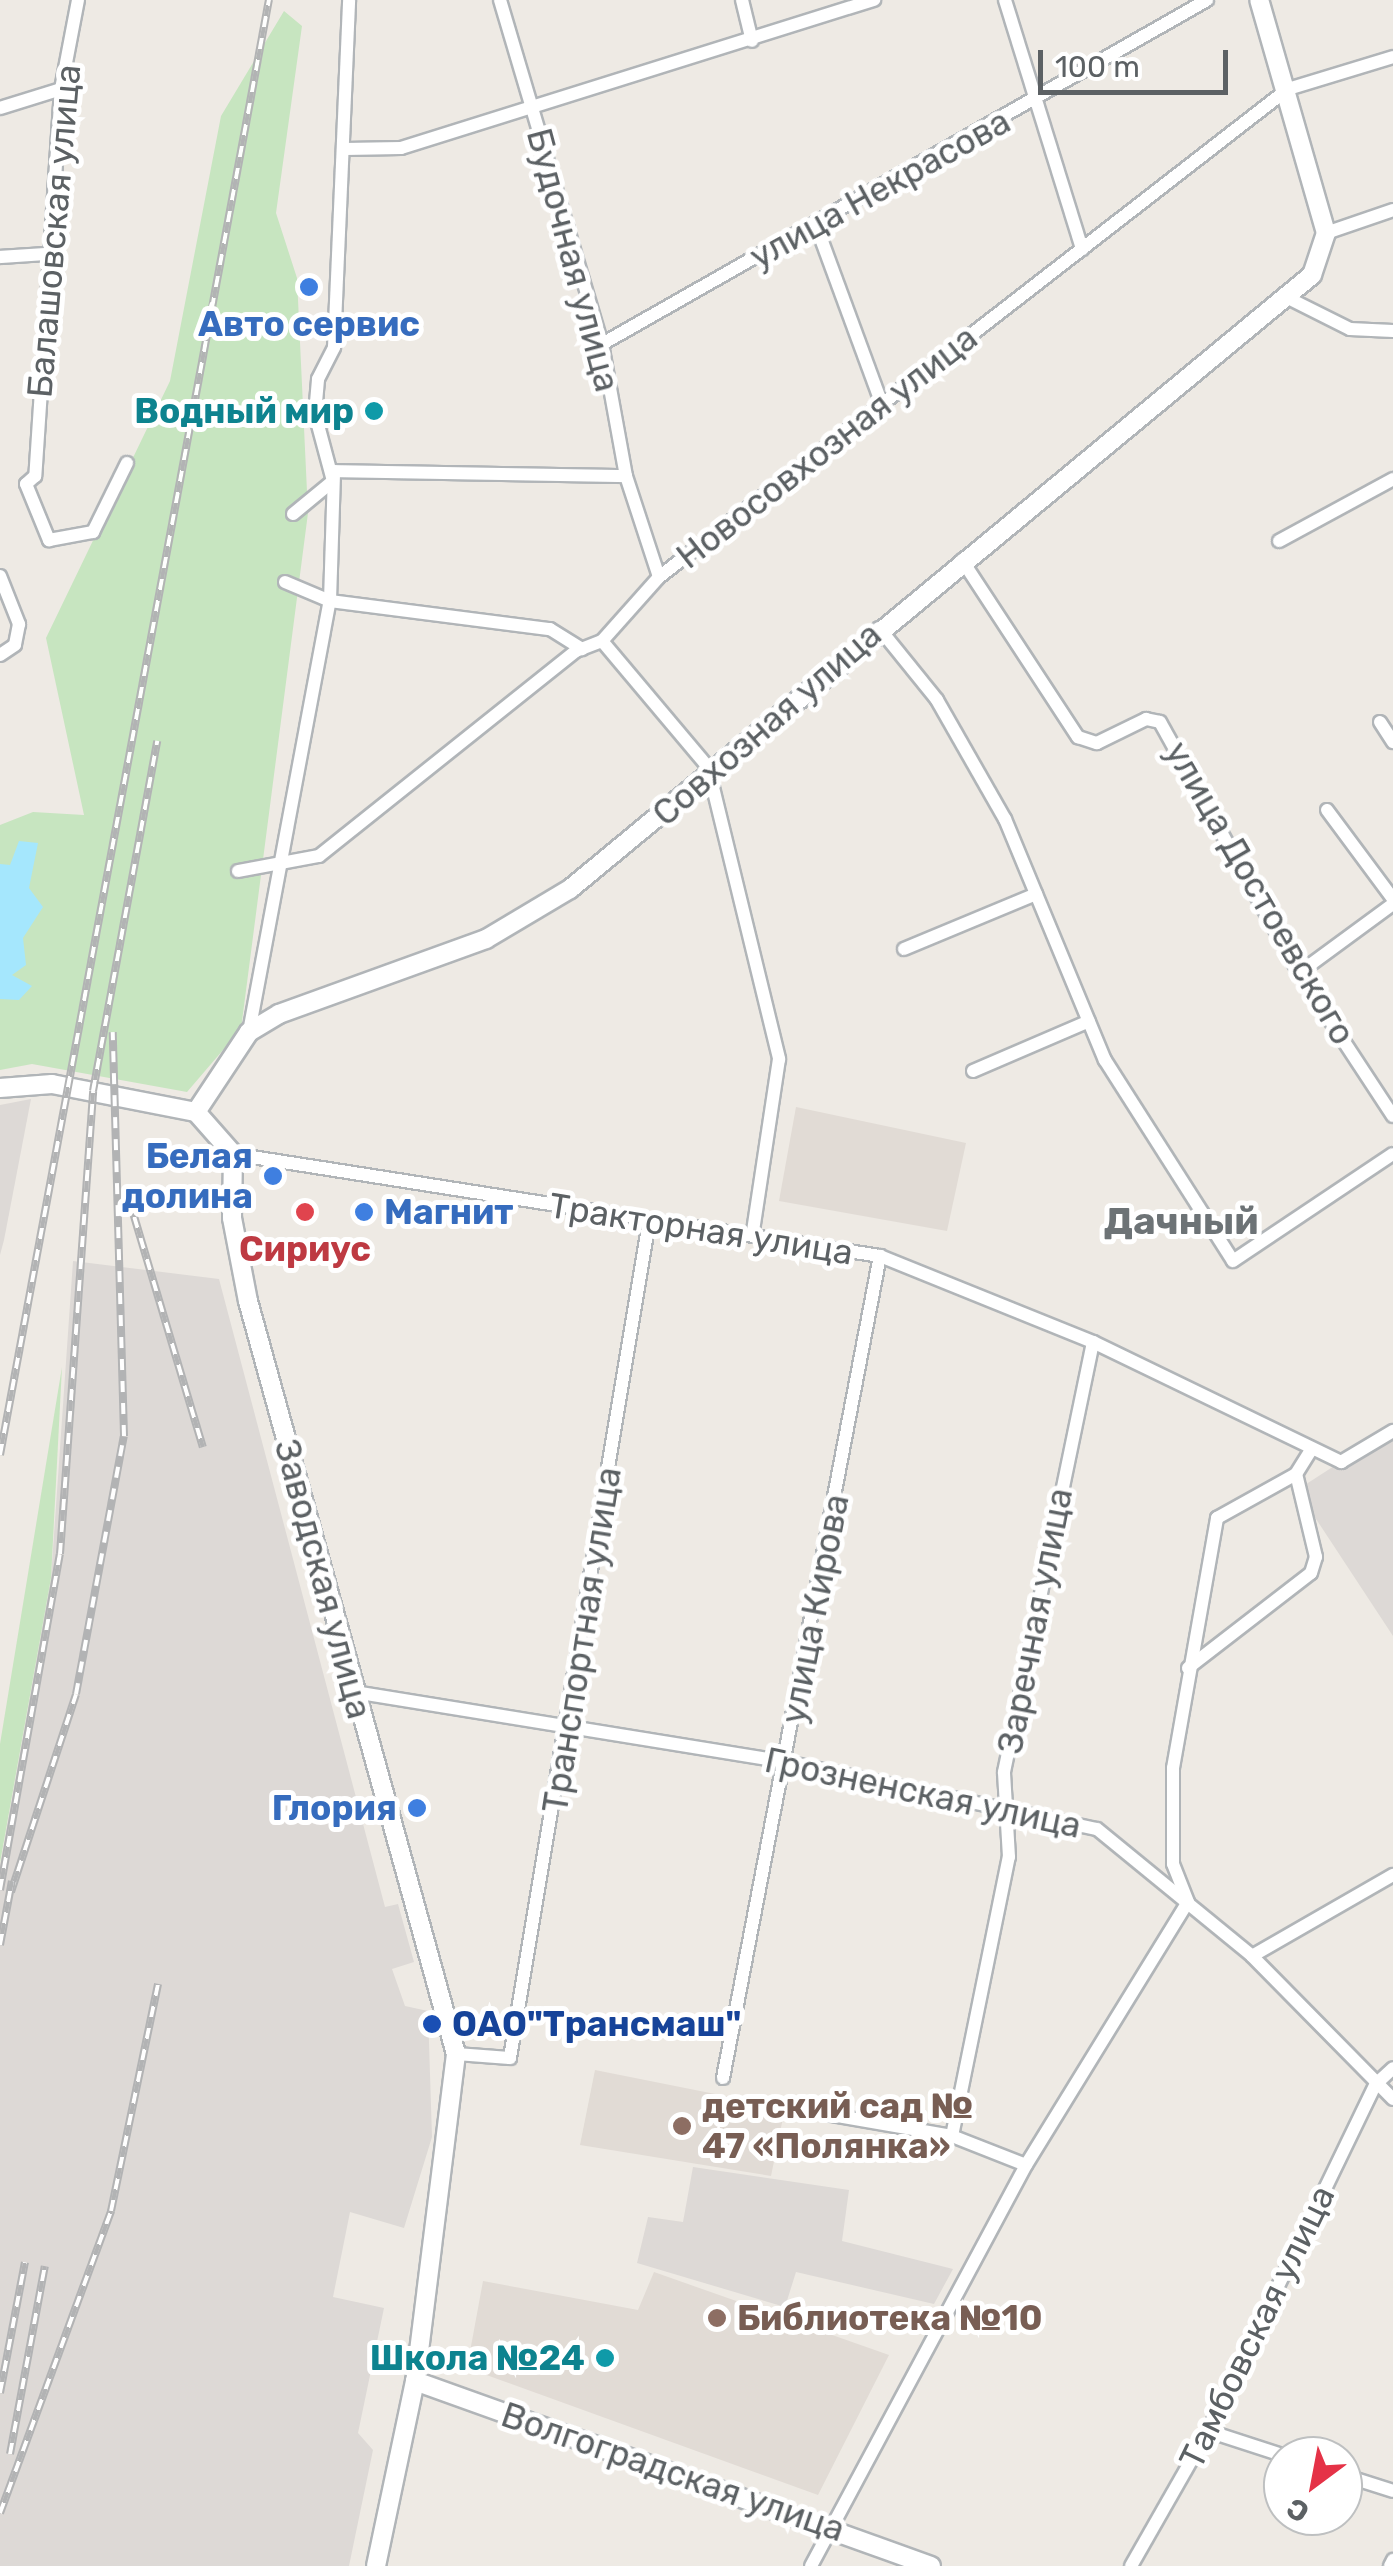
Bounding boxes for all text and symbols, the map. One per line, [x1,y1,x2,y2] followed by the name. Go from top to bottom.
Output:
[1043,30,1233,92] scale bar
[1055,49,1140,85] text: 100 m
[19,63,89,399] street label: Балашовская улица
[743,100,1017,278] street label: улица Некрасова
[518,124,628,396] street label: Будочная улица
[298,276,320,298] marker: Авто сервис
[198,303,420,345] place label: Авто сервис
[668,317,986,577] street label: Новосовхозная улица
[134,390,354,432] place label: Водный мир
[363,400,385,422] marker: Водный мир
[644,613,890,835] street label: Совхозная улица
[1156,734,1364,1052] street label: улица Достоевского
[122,1135,253,1217] place label: Белая долина
[262,1165,284,1187] marker: Белая долина
[546,1184,856,1274] street label: Тракторная улица
[384,1191,514,1233] place label: Магнит
[1104,1199,1258,1245] district label: Дачный
[294,1201,316,1223] marker: Сириус
[353,1201,375,1223] marker: Магнит
[239,1228,371,1270] place label: Сириус
[266,1435,380,1723] street label: Заводская улица
[534,1464,630,1816] street label: Транспортная улица
[989,1485,1081,1757] street label: Заречная улица
[772,1491,858,1727] street label: улица Кирова
[761,1739,1085,1847] street label: Грозненская улица
[272,1787,397,1829] place label: Глория
[406,1797,428,1819] marker: Глория
[452,2003,741,2045] place label: ОАО"Трансмаш"
[421,2013,443,2035] marker: ОАО"Трансмаш"
[702,2085,973,2167] place label: детский сад № 47 «Полянка»
[671,2115,693,2137] marker: детский сад № 47 «Полянка»
[1170,2179,1344,2475] street label: Тамбовская улица
[737,2297,1043,2339] place label: Библиотека №10
[706,2307,728,2329] marker: Библиотека №10
[370,2337,585,2379] place label: Школа №24
[594,2347,616,2369] marker: Школа №24
[496,2394,850,2550] street label: Волгоградская улица
[1263,2436,1363,2536] north arrow
[1281,2491,1315,2529] text: С

